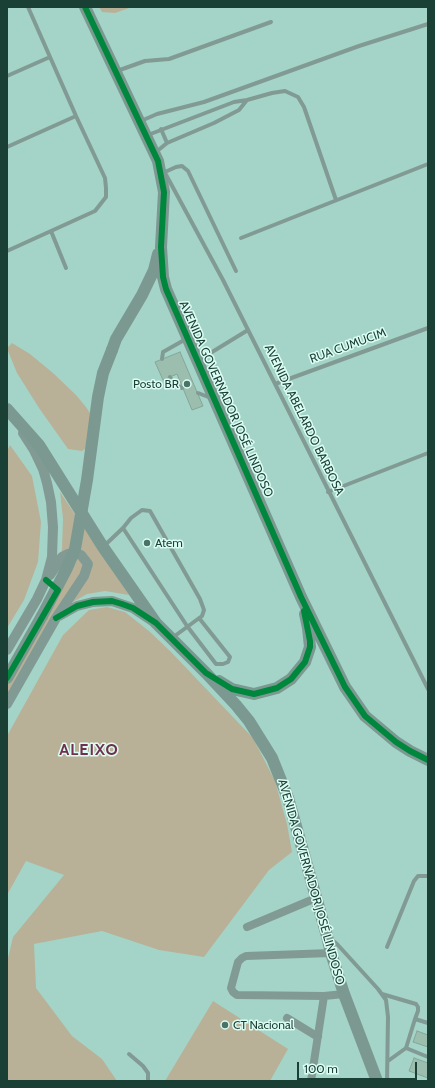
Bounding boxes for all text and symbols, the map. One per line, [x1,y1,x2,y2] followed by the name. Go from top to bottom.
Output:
[176,299,276,499] street label: AVENIDA GOVERNADOR JOSÉ LINDOSO
[308,326,388,366] street label: RUA CUMUCIM
[261,342,347,498] street label: AVENIDA ABELARDO BARBOSA
[133,377,179,391] place label: Posto BR
[182,379,192,389] marker: Posto BR
[155,536,183,550] place label: Atem
[142,538,152,548] marker: Atem
[59,740,119,760] district label: ALEIXO
[275,777,347,987] street label: AVENIDA GOVERNADOR JOSÉ LINDOSO
[233,1018,293,1032] place label: CT Nacional
[220,1020,230,1030] marker: CT Nacional
[299,1054,419,1080] scale bar
[304,1061,338,1076] text: 100 m

